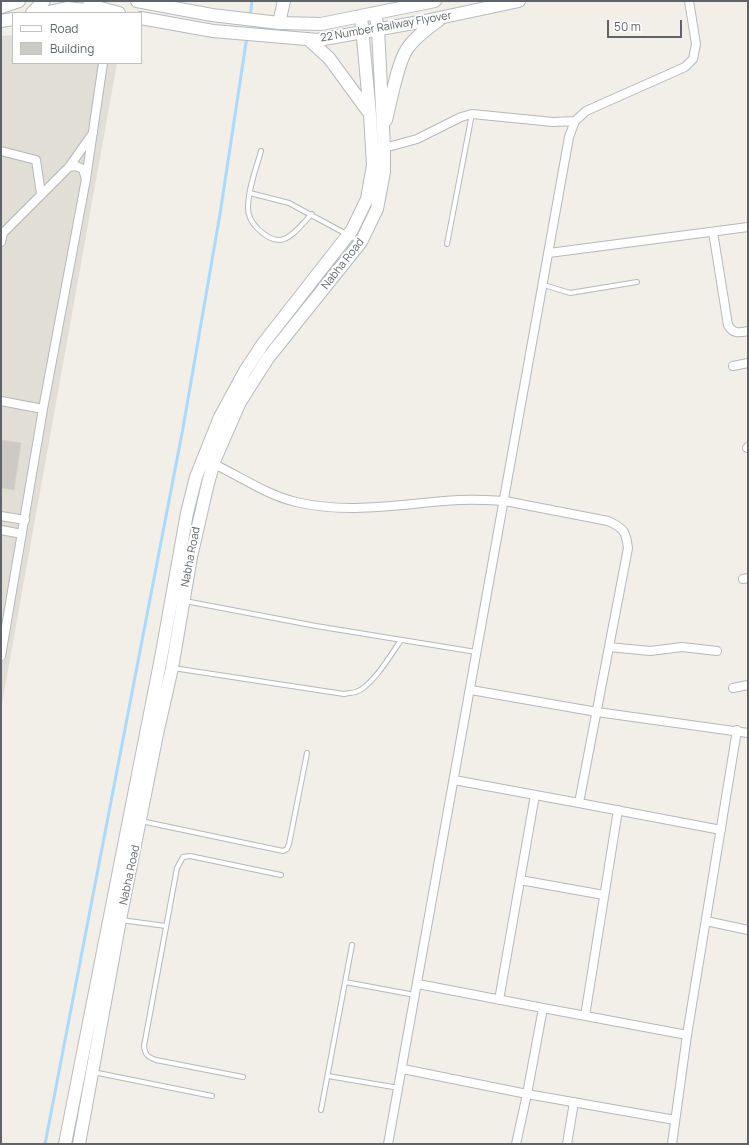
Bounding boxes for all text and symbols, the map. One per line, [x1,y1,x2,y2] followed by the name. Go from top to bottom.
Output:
[319,9,453,45] street label: 22 Number Railway Flyover
[12,12,142,64] legend
[609,12,684,38] scale bar
[614,18,641,35] text: 50 m
[50,20,78,37] text: Road
[50,40,94,57] text: Building
[319,236,367,292] street label: Nabha Road
[179,526,203,588] street label: Nabha Road
[117,844,143,906] street label: Nabha Road

